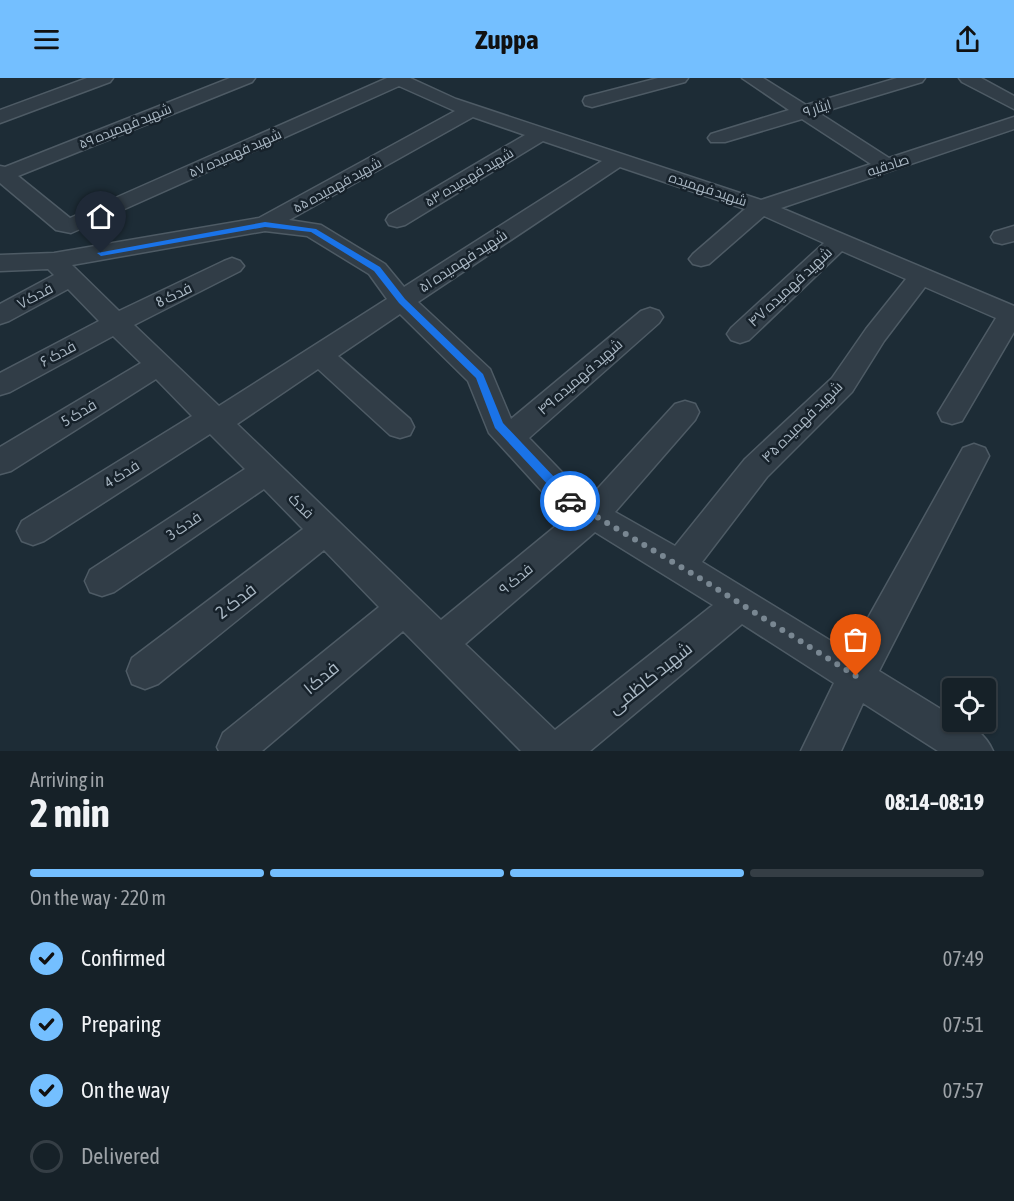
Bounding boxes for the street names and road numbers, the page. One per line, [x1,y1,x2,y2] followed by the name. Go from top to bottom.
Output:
[801,96,833,120] street label: ایثار ۹
[76,100,174,152] street label: شهید فهمیده ۵۹
[186,125,284,181] street label: شهید فهمیده ۵۷
[422,144,516,210] street label: شهید فهمیده ۵۳
[865,151,911,179] street label: صادقیه
[290,154,384,216] street label: شهید فهمیده ۵۵
[667,169,749,209] street label: شهید فهمیده
[415,226,511,297] street label: شهید فهمیده ۵۱
[744,243,837,331] street label: شهید فهمیده ۴۷
[14,279,56,312] street label: فدک۷
[153,279,195,311] street label: فدک 8
[534,335,627,420] street label: شهید فهمیده ۴۹
[37,337,79,370] street label: فدک ۶
[758,378,847,467] street label: شهید فهمیده ۴۵
[58,395,99,430] street label: فدک 5
[101,456,142,491] street label: فدک 4
[285,489,318,522] street label: فدک
[163,508,204,543] street label: فدک 3
[495,560,536,598] street label: فدک ۹
[211,578,260,623] street label: فدک 2
[603,637,697,719] street label: شهید کاظمی
[299,657,343,699] street label: فدک۱

